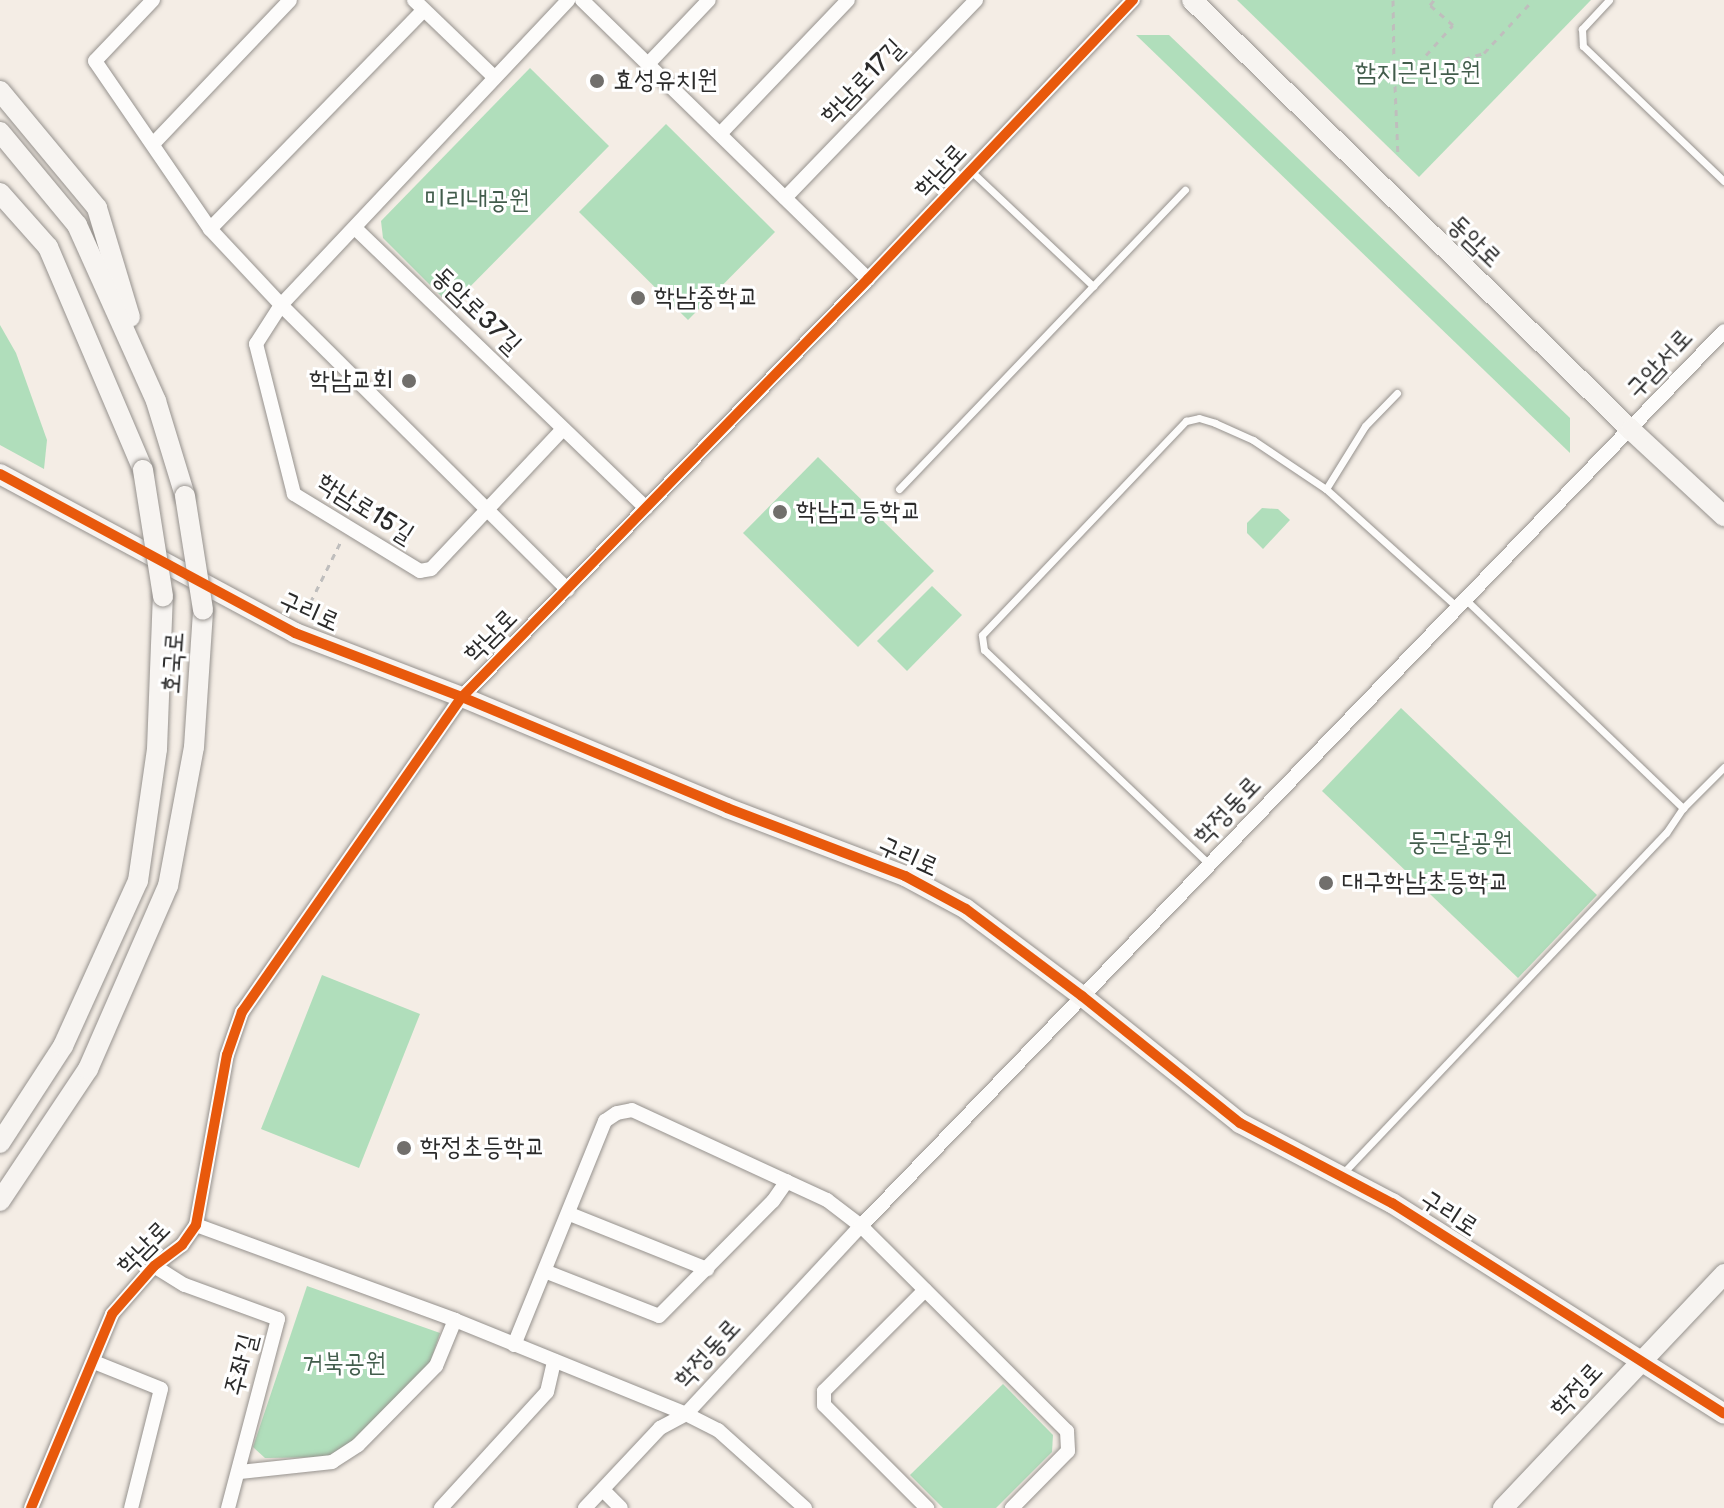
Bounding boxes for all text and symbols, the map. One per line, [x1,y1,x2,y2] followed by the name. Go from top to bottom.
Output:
[815,33,911,131] street label: 학남로17길
[1355,57,1481,89] park label: 함지근린공원
[613,65,718,97] place label: 효성유치원
[588,72,606,90] marker: 효성유치원
[908,137,974,205] street label: 학남로
[425,185,529,217] park label: 미리내공원
[1441,209,1507,275] street label: 동암로
[425,261,527,361] street label: 동암로37길
[654,282,759,314] place label: 학남중학교
[629,289,647,307] marker: 학남중학교
[1620,323,1700,405] street label: 구암서로
[309,365,393,397] place label: 학남교회
[400,372,418,390] marker: 학남교회
[311,467,419,551] street label: 학남로15길
[796,496,922,528] place label: 학남고등학교
[771,503,789,521] marker: 학남고등학교
[274,585,344,639] street label: 구리로
[458,603,524,669] street label: 학남로
[156,631,192,695] street label: 호국로
[1188,770,1268,852] street label: 학정동로
[1408,827,1512,859] park label: 둥근달공원
[873,830,943,884] street label: 구리로
[1342,867,1509,899] place label: 대구학남초등학교
[1317,874,1335,892] marker: 대구학남초등학교
[420,1132,546,1164] place label: 학정초등학교
[395,1139,413,1157] marker: 학정초등학교
[1414,1184,1484,1244] street label: 구리로
[111,1215,177,1281] street label: 학남로
[668,1313,748,1395] street label: 학정동로
[219,1331,265,1399] street label: 주좌길
[302,1348,386,1380] park label: 거북공원
[1544,1356,1610,1424] street label: 학정로

